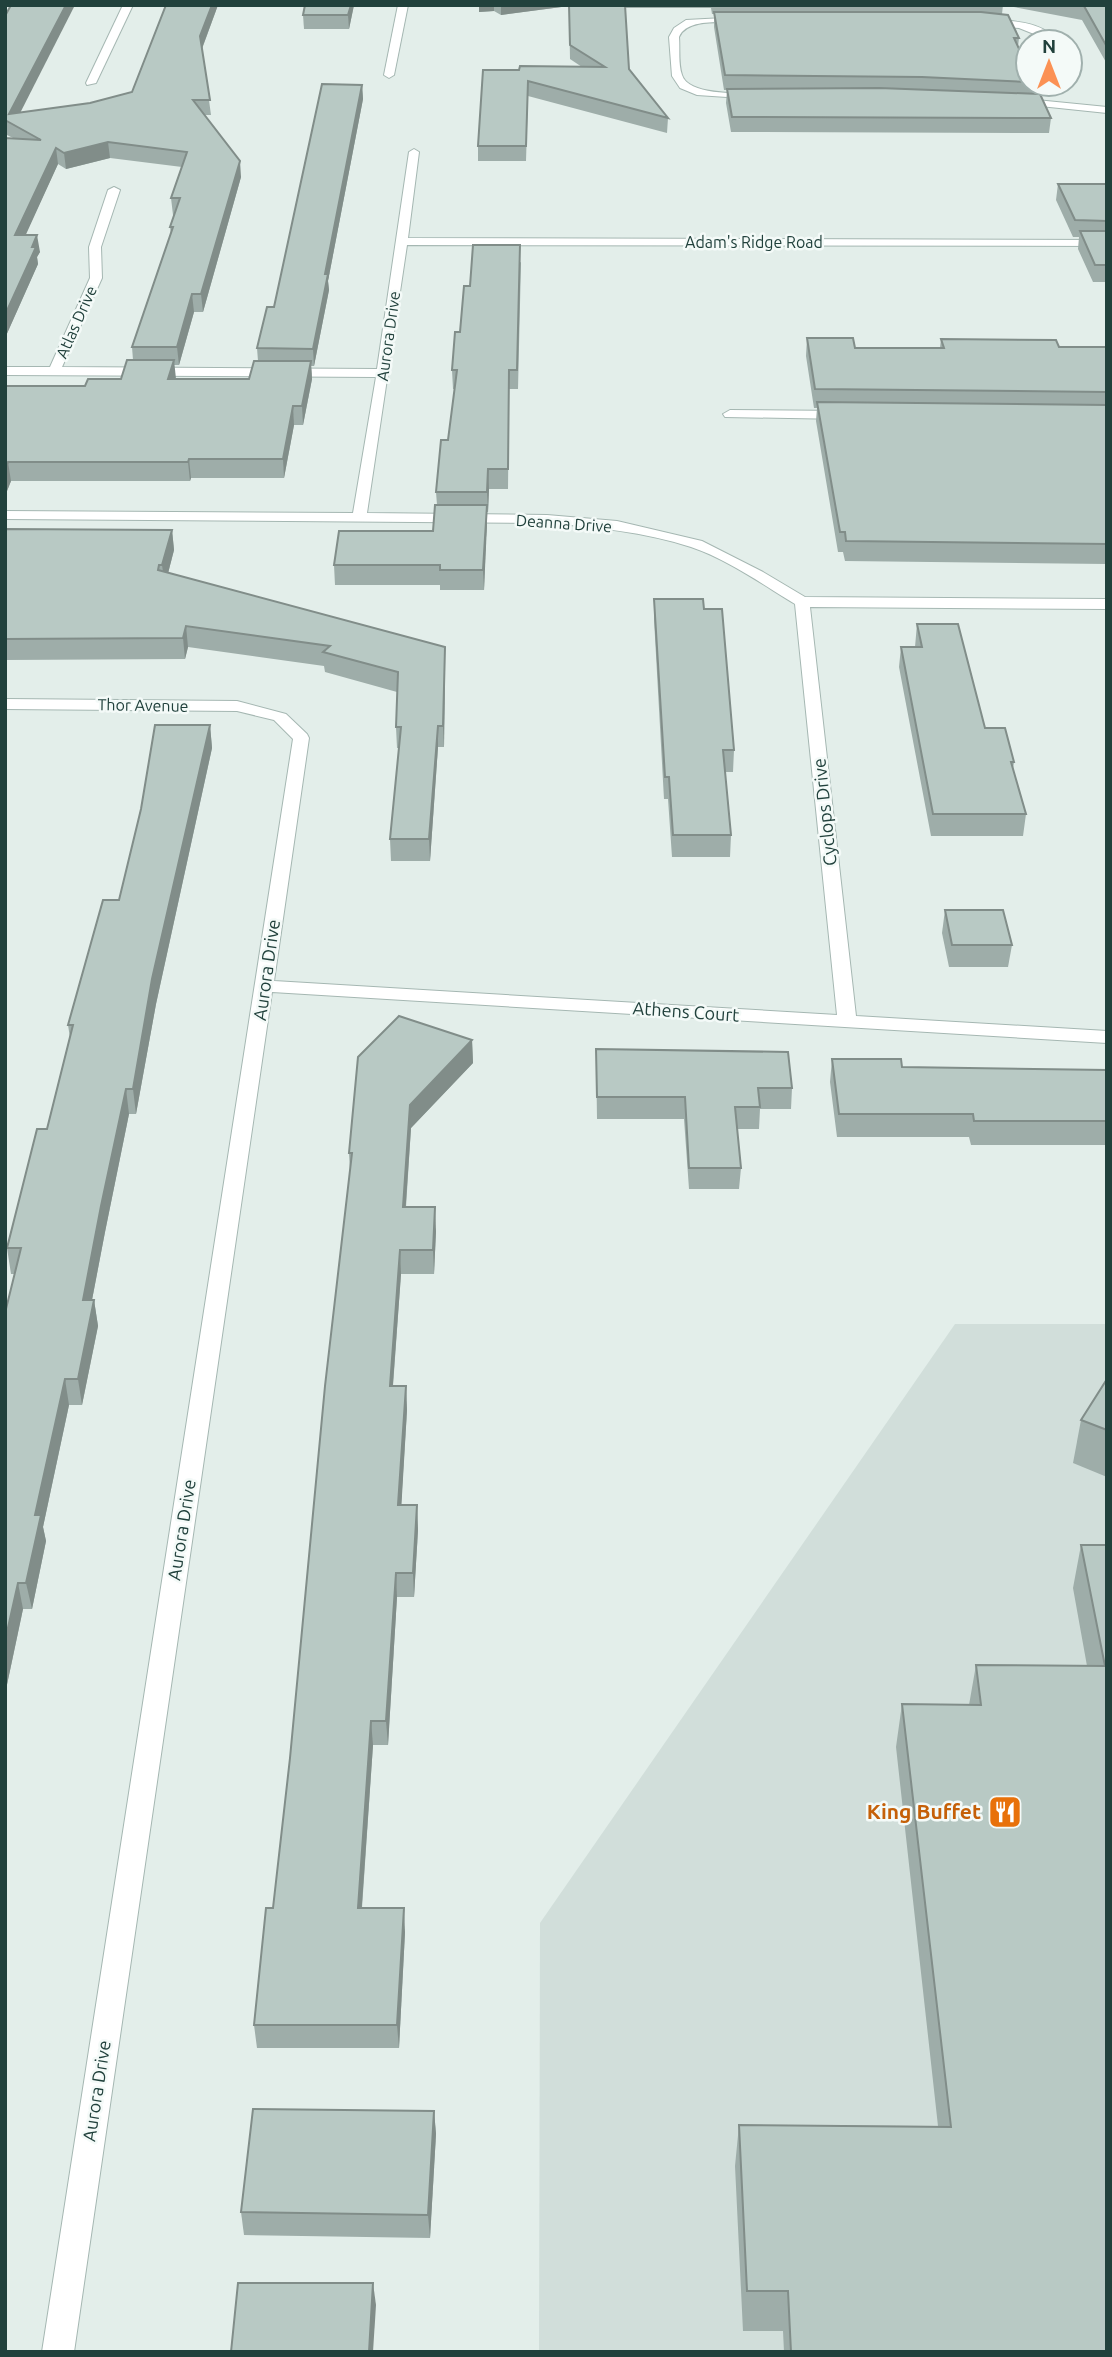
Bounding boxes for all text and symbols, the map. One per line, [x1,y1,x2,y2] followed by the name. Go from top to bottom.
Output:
[1014,28,1084,98] north arrow
[1042,35,1056,57] text: N
[685,233,823,251] street label: Adam's Ridge Road
[52,283,100,361] street label: Atlas Drive
[373,290,403,382] street label: Aurora Drive
[515,511,613,535] street label: Deanna Drive
[97,695,189,715] street label: Thor Avenue
[808,757,840,867] street label: Cyclops Drive
[249,918,283,1022] street label: Aurora Drive
[632,997,740,1025] street label: Athens Court
[163,1478,199,1582] street label: Aurora Drive
[986,1793,1024,1831] restaurant icon: King Buffet
[867,1799,981,1823] place label: King Buffet
[78,2039,114,2143] street label: Aurora Drive

